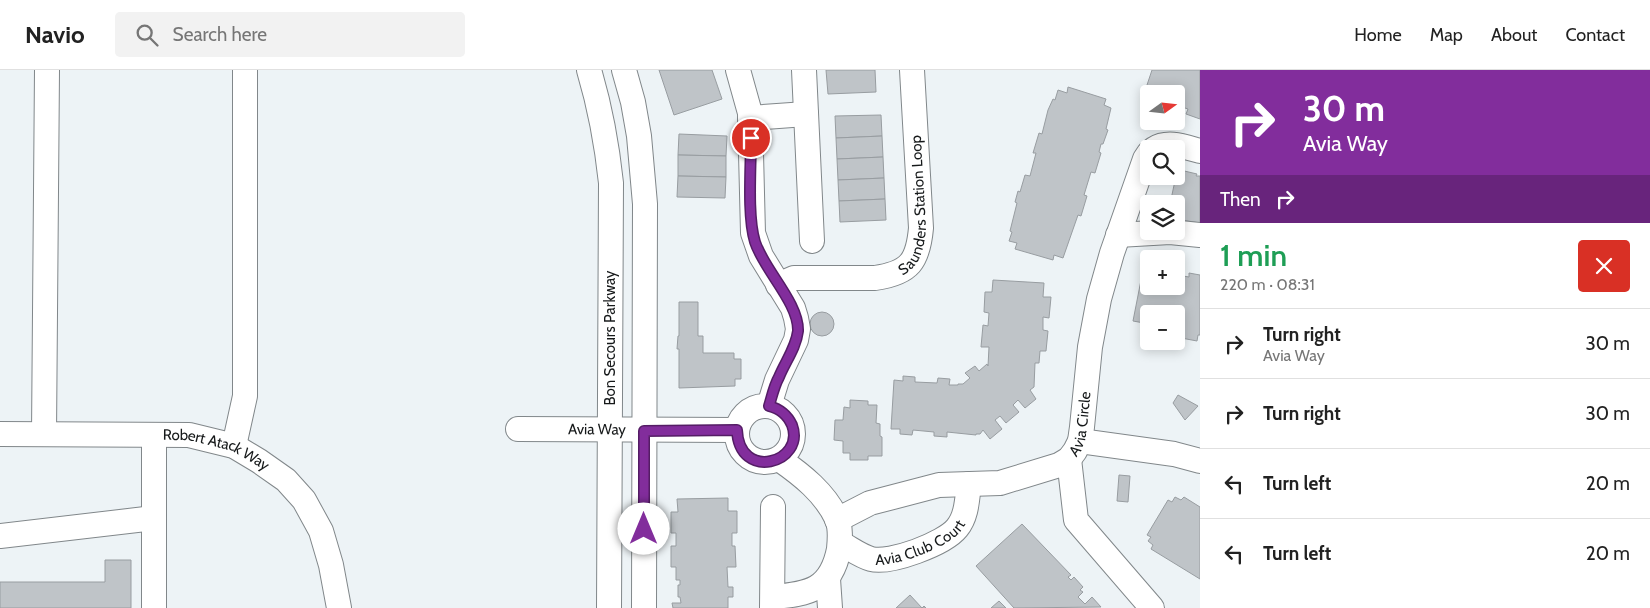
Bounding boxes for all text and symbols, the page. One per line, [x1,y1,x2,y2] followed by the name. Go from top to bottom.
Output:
[115,12,465,57] search box
[25,20,85,49] text: Navio
[133,21,161,49] icon: search
[173,23,267,46] text: Search here
[1354,24,1402,46] text: Home
[1430,24,1463,46] text: Map
[1491,24,1537,46] text: About
[1565,24,1625,46] text: Contact
[1140,85,1185,130] north arrow
[1140,85,1185,350] map controls
[1303,87,1385,130] text: 30 m
[1220,90,1285,155] icon: right
[730,117,772,159] pin
[737,124,765,152] icon: arrive
[1303,130,1388,157] text: Avia Way
[895,135,930,279] street label: Saunders Station Loop
[1140,140,1185,185] button: search
[1271,185,1299,213] icon: right
[1220,188,1261,211] text: Then
[1140,195,1185,240] button: layers
[1220,237,1287,274] text: 1 min
[1578,240,1630,292] button: close
[1140,250,1185,295] button: +
[601,270,619,405] street label: Bon Secours Parkway
[1220,275,1315,294] text: 220 m · 08:31
[1140,305,1185,350] button: −
[1263,323,1341,346] text: Turn right
[1220,330,1248,358] icon: right
[1586,332,1630,355] text: 30 m
[1263,346,1325,365] text: Avia Way
[1065,390,1095,460] street label: Avia Circle
[1220,400,1248,428] icon: right
[1263,402,1341,425] text: Turn right
[1586,402,1630,425] text: 30 m
[568,420,626,438] street label: Avia Way
[163,426,273,475] street label: Robert Atack Way
[1220,470,1248,498] icon: left
[1263,472,1331,495] text: Turn left
[1586,472,1630,495] text: 20 m
[617,502,669,554] position arrow
[875,517,969,569] street label: Avia Club Court
[1220,540,1248,568] icon: left
[1263,542,1331,565] text: Turn left
[1586,542,1630,565] text: 20 m

